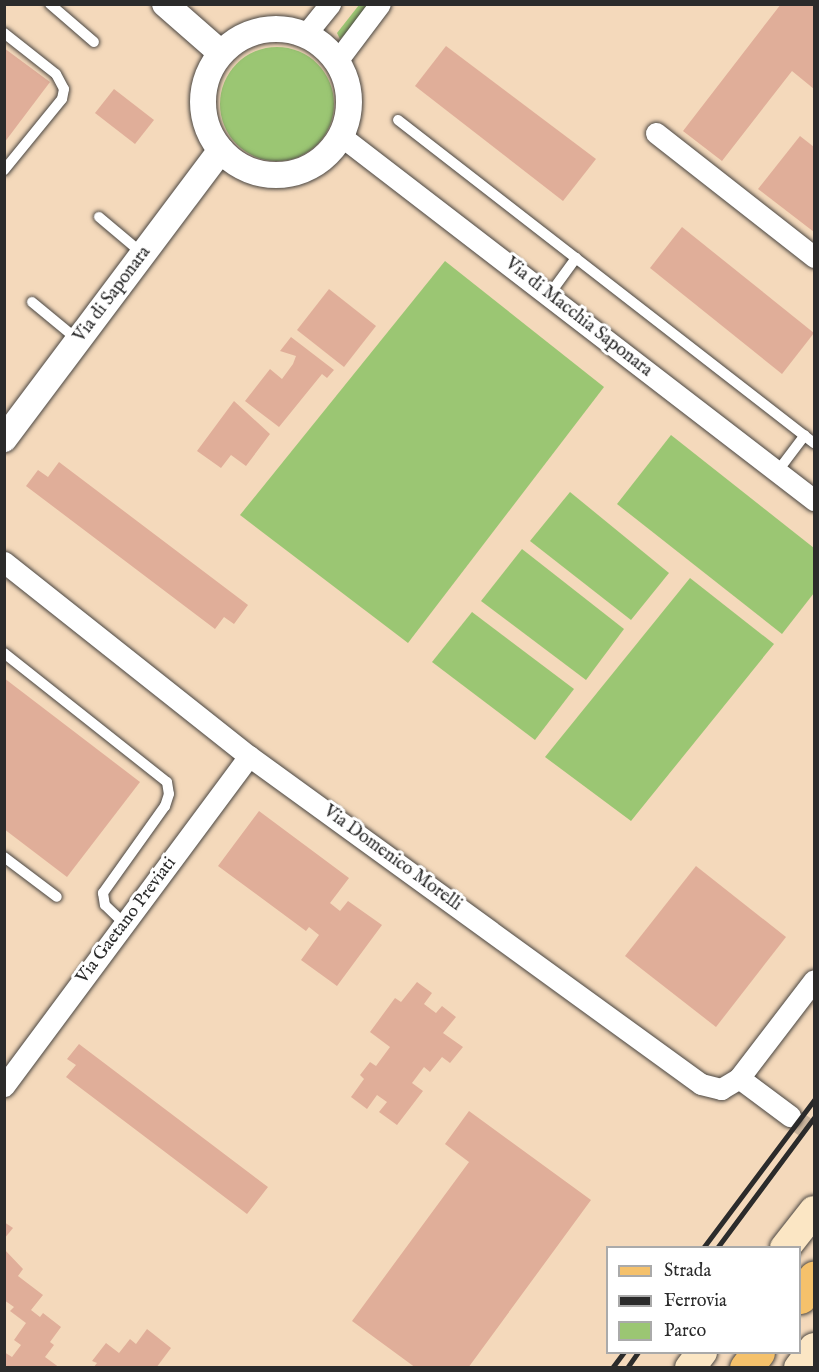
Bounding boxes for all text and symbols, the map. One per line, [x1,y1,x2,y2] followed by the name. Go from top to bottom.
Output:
[70,243,156,347] street label: Via di Saponara
[500,254,656,382] street label: Via di Macchia Saponara
[318,801,466,917] street label: Via Domenico Morelli
[72,854,182,988] street label: Via Gaetano Previati
[606,1246,801,1354] legend
[664,1260,711,1283] text: Strada
[664,1290,727,1313] text: Ferrovia
[664,1320,706,1343] text: Parco

